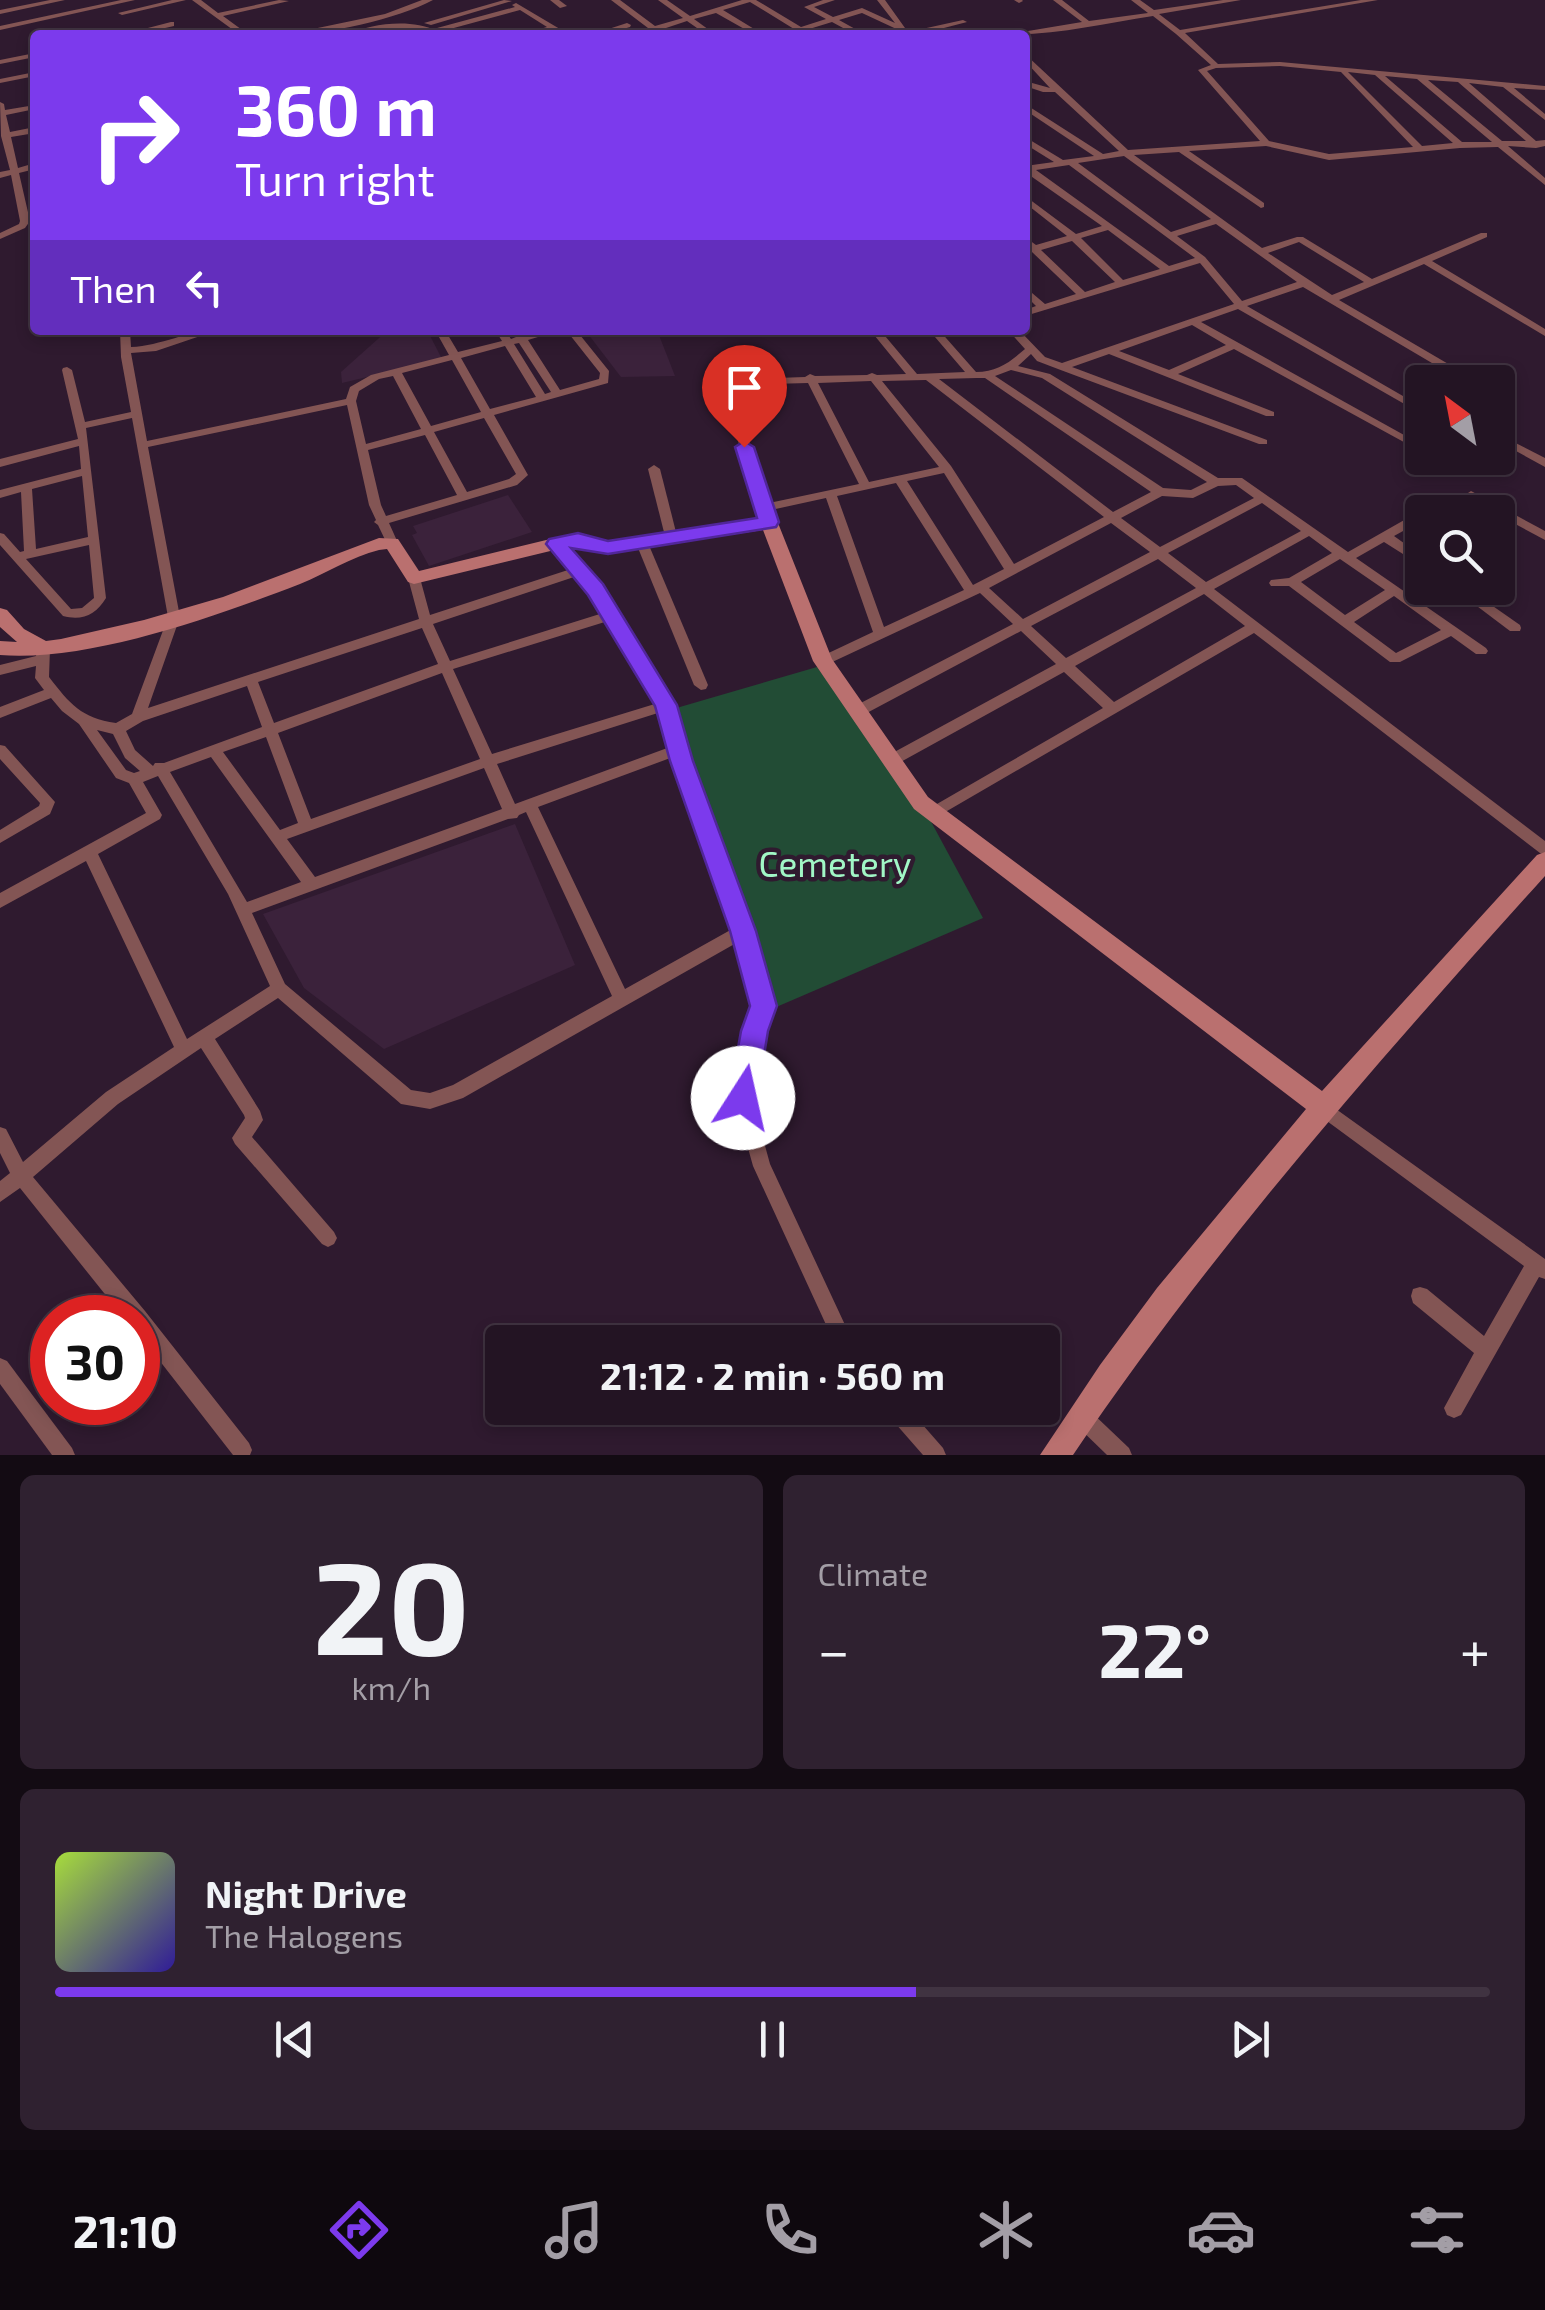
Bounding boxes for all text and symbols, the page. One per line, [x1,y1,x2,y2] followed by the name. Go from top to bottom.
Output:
[235,66,437,150] text: 360 m
[70,70,200,200] icon: right
[235,151,435,205] text: Turn right
[177,260,232,315] icon: left
[70,265,157,311] text: Then
[702,345,787,448] pin
[717,360,772,415] icon: arrive
[1405,365,1515,475] north arrow
[1405,365,1515,605] map controls
[1405,495,1515,605] button: search
[759,842,911,884] park label: Cemetery
[691,1046,795,1150] position arrow
[30,1295,160,1425] speed limit sign: 30
[600,1352,945,1398] text: 21:12 · 2 min · 560 m
[312,1525,470,1681] text: 20
[818,1554,928,1592] text: Climate
[1098,1603,1211,1693] text: 22°
[818,1616,850,1682] text: −
[1460,1616,1490,1682] text: +
[352,1668,431,1706] text: km/h
[205,1870,407,1916] text: Night Drive
[205,1916,403,1954] text: The Halogens
[267,2012,322,2067] icon: previous
[745,2012,800,2067] icon: pause
[1223,2012,1278,2067] icon: next
[324,2195,394,2265] icon: directions
[539,2195,609,2265] icon: music
[755,2195,825,2265] icon: phone
[971,2195,1041,2265] icon: climate
[1186,2195,1256,2265] icon: car
[1402,2195,1472,2265] icon: filters
[73,2203,178,2257] text: 21:10

